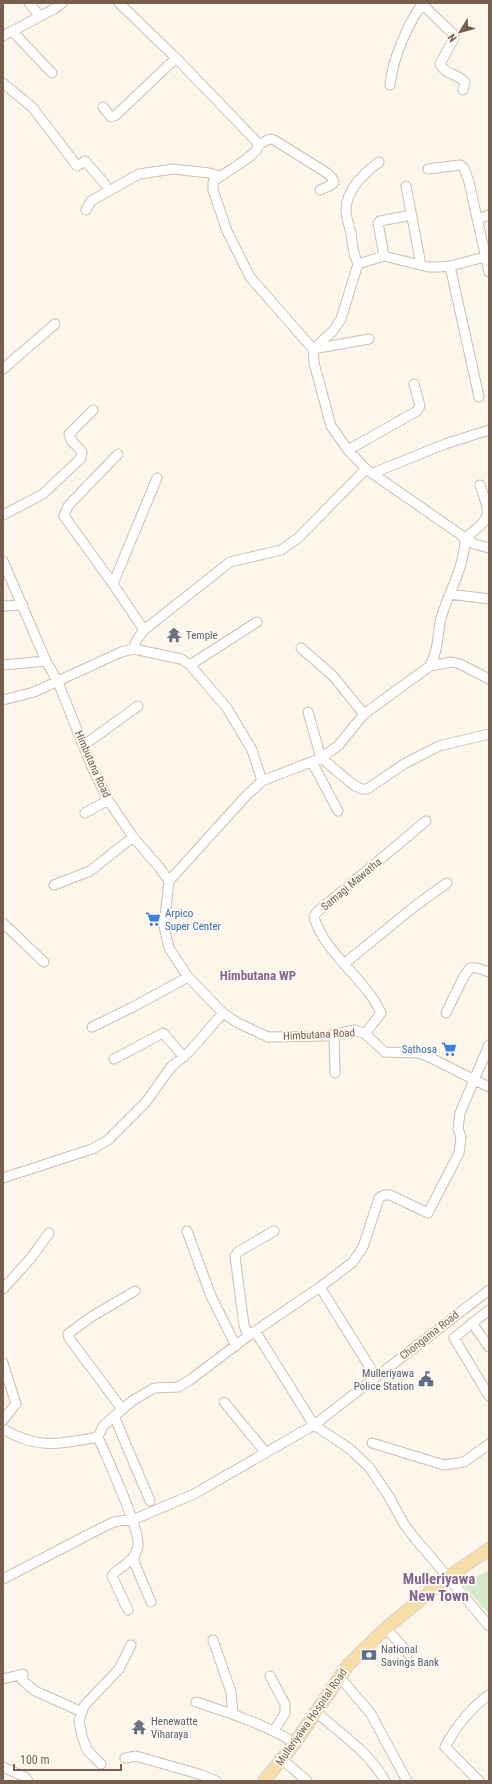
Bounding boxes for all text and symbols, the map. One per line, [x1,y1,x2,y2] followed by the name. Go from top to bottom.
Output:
[440,12,480,52] north arrow
[445,31,460,44] text: N
[165,626,183,644] temple icon: Temple
[186,629,218,642] place label: Temple
[72,729,113,800] street label: Himbutana Road
[318,855,384,913] street label: Samagi Mawatha
[165,907,222,933] place label: Arpico Super Center
[144,910,162,928] supermarket icon: Arpico Super Center
[220,968,296,983] district label: Himbutana WP
[283,1026,355,1043] street label: Himbutana Road
[440,1040,458,1058] supermarket icon: Sathosa
[402,1043,437,1056] place label: Sathosa
[397,1308,461,1362] street label: Chongama Road
[354,1367,414,1393] place label: Mulleriyawa Police Station
[417,1370,435,1388] public building icon: Mulleriyawa Police Station
[403,1570,475,1605] district label: Mulleriyawa New Town
[381,1643,439,1669] place label: National Savings Bank
[360,1646,378,1664] bank icon: National Savings Bank
[273,1666,350,1768] street label: Mulleriyawa Hospital Road
[151,1715,198,1741] place label: Henewatte Viharaya
[130,1718,148,1736] temple icon: Henewatte Viharaya
[14,1746,121,1772] scale bar
[20,1753,50,1767] text: 100 m

